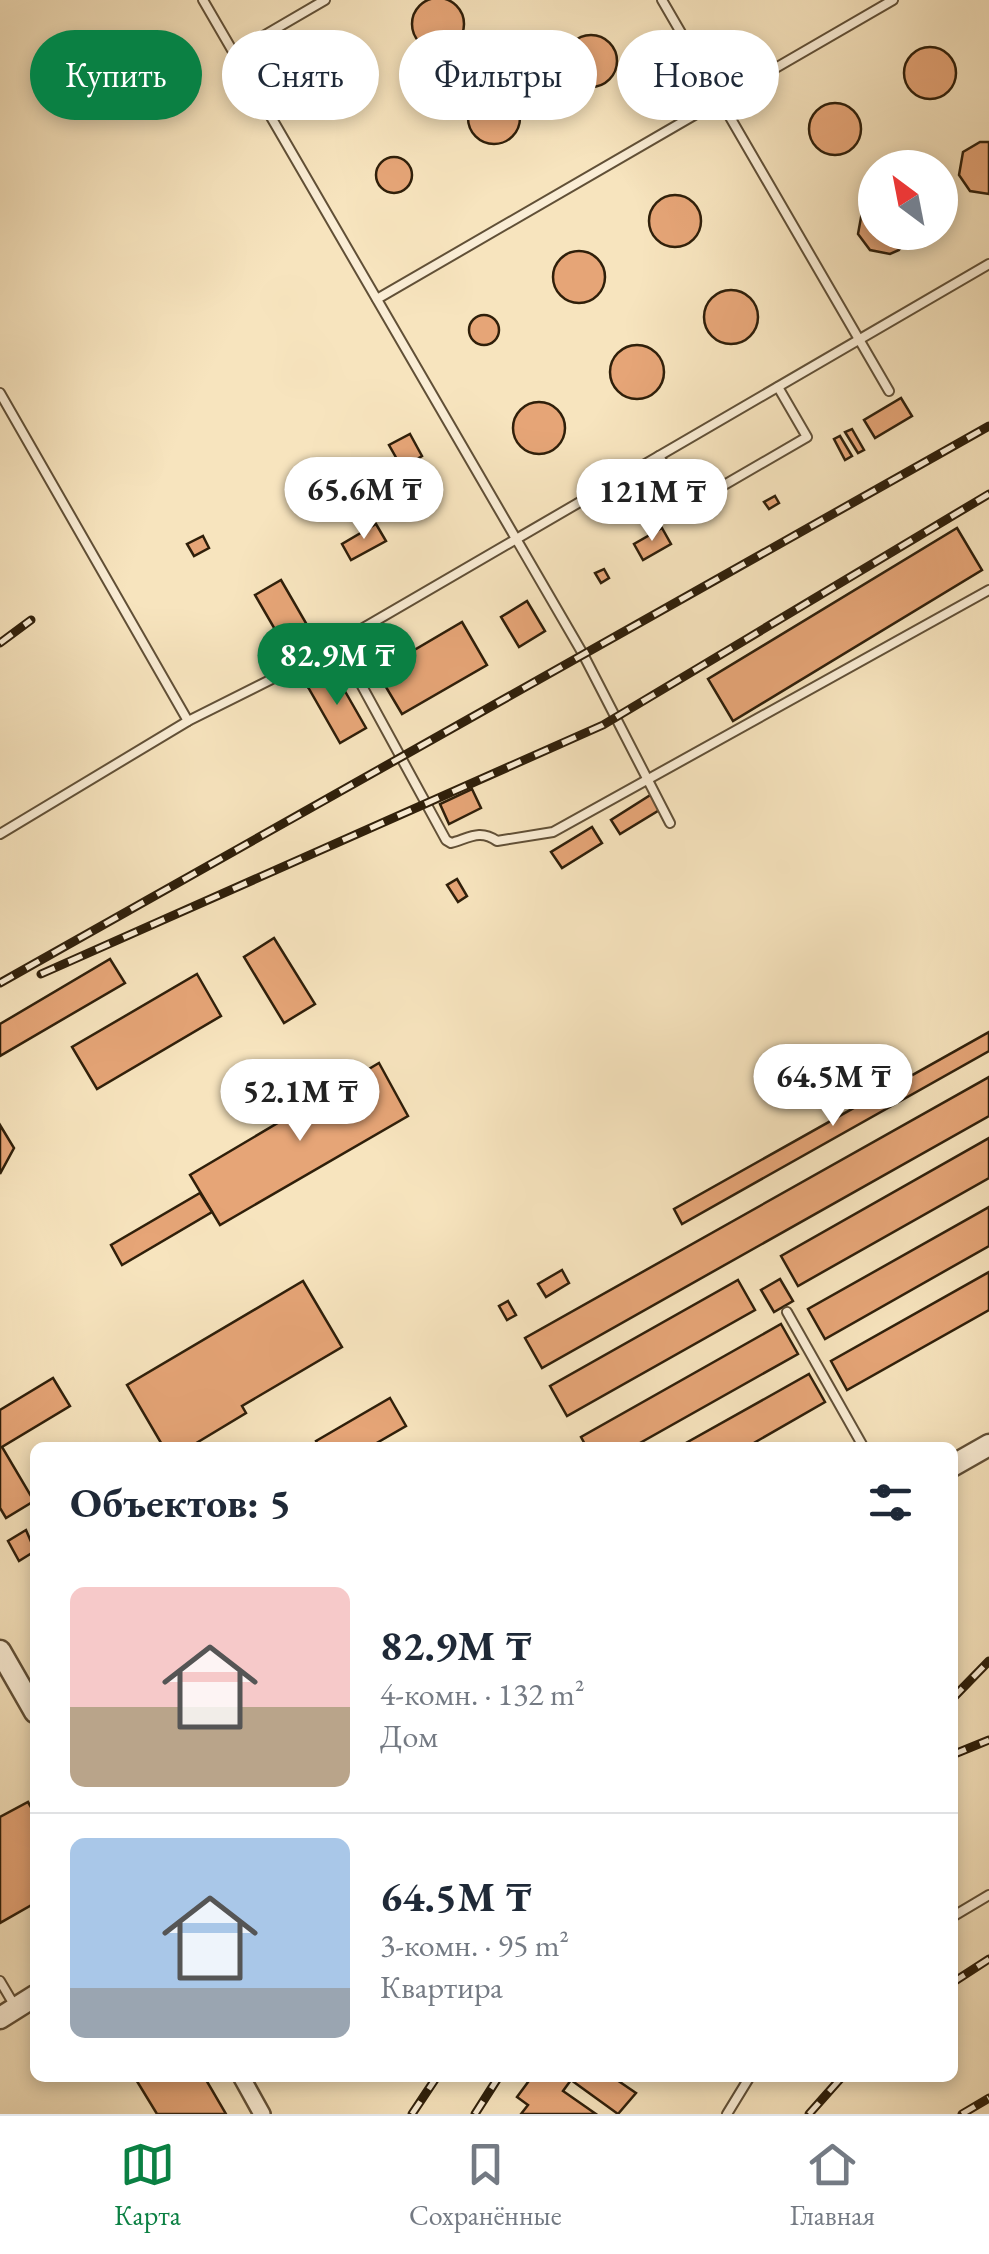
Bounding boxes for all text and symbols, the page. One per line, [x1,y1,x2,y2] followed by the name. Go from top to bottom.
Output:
[30,30,202,120] chip: Купить
[222,30,379,120] chip: Снять
[399,30,597,120] chip: Фильтры
[617,30,779,120] chip: Новое
[858,150,958,250] north arrow
[858,150,958,250] map controls
[272,457,456,542] pin: 65.6M ₸
[571,459,733,544] pin: 121M ₸
[306,468,422,510] text: 65.6M ₸
[598,470,706,512] text: 121M ₸
[245,623,429,708] pin: 82.9M ₸
[279,634,395,676] text: 82.9M ₸
[741,1044,925,1129] pin: 64.5M ₸
[775,1055,891,1097] text: 64.5M ₸
[208,1059,392,1144] pin: 52.1M ₸
[242,1070,358,1112] text: 52.1M ₸
[70,1475,291,1530] text: Объектов: 5
[863,1475,918,1530] icon: filters
[380,1618,531,1673] text: 82.9M ₸
[150,1627,270,1747] icon: home
[380,1673,585,1715] text: 4-комн. · 132 m²
[380,1715,438,1757] text: Дом
[380,1869,531,1924] text: 64.5M ₸
[150,1878,270,1998] icon: home
[380,1924,569,1966] text: 3-комн. · 95 m²
[380,1966,503,2008] text: Квартира
[114,2137,181,2233] tab: Карта
[409,2137,562,2233] tab: Сохранённые
[790,2137,875,2233] tab: Главная

